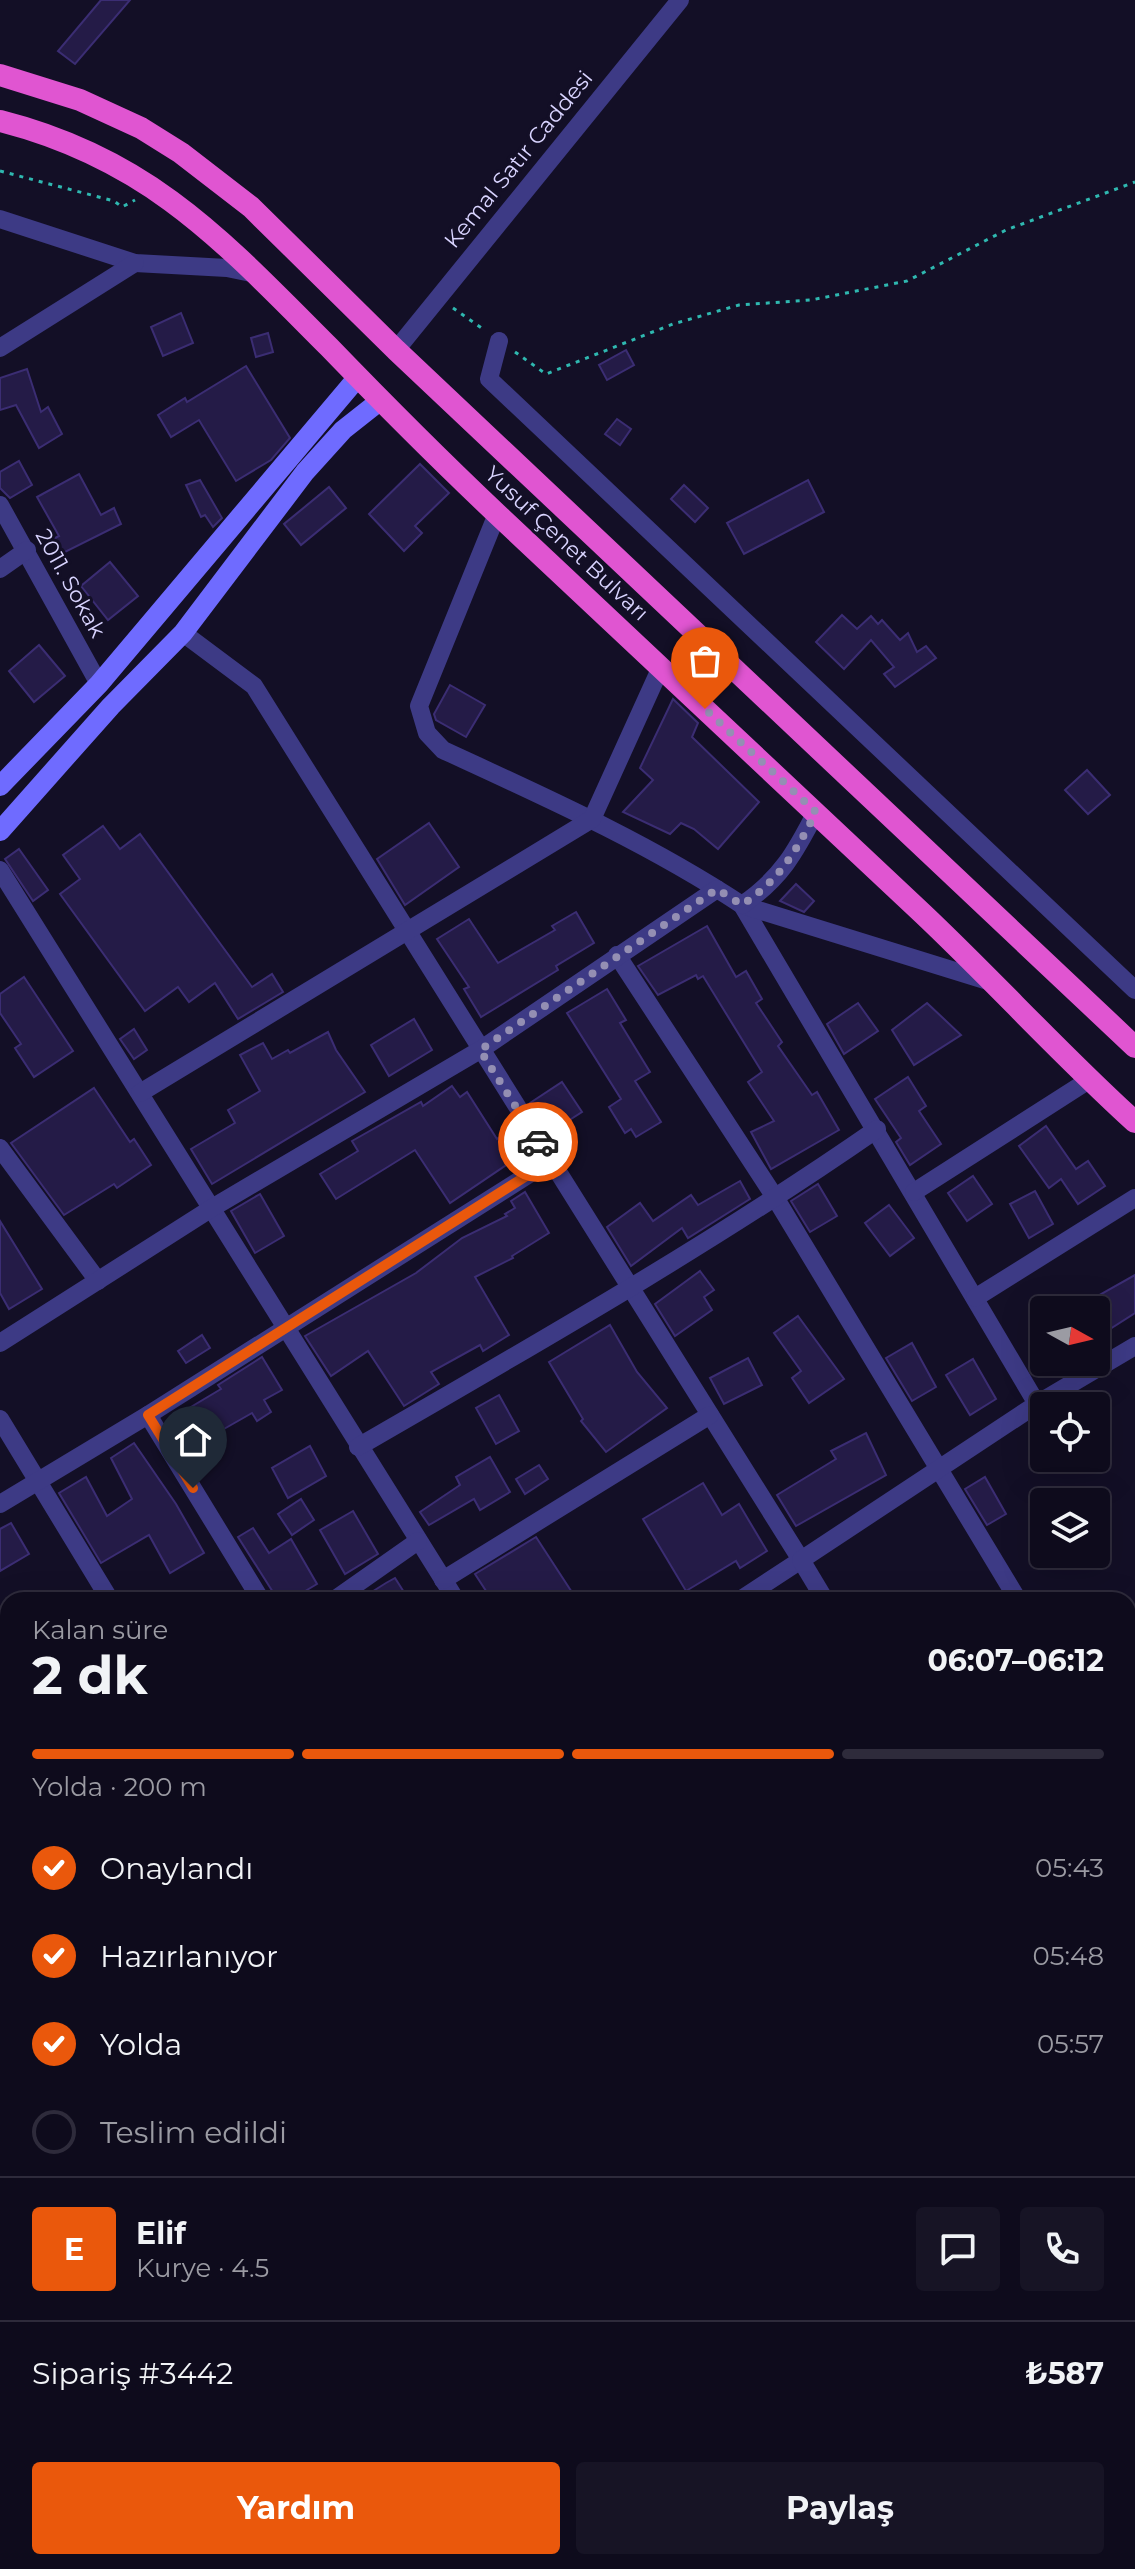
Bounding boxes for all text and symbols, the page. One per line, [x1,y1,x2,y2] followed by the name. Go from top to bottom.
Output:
[438,65,598,254] street label: Kemal Satır Caddesi
[479,460,654,626] street label: Yusuf Çenet Bulvarı
[30,524,112,643] street label: 2011. Sokak
[671,627,739,709] pin
[683,639,727,683] icon: bag
[498,1102,578,1182] courier
[516,1120,560,1164] icon: car
[1030,1296,1110,1376] north arrow
[1030,1296,1110,1568] map controls
[1030,1392,1110,1472] button: locate
[159,1406,227,1488] pin
[171,1418,215,1462] icon: home
[1030,1488,1110,1568] button: layers
[32,1614,168,1646] text: Kalan süre
[927,1642,1104,1679] text: 06:07–06:12
[32,1644,147,1707] text: 2 dk
[32,1771,207,1803] text: Yolda · 200 m
[32,1846,76,1890] icon: check
[100,1850,253,1887] text: Onaylandı
[1035,1852,1104,1884] text: 05:43
[32,1934,76,1978] icon: check
[100,1938,278,1975] text: Hazırlanıyor
[1033,1940,1104,1972] text: 05:48
[32,2022,76,2066] icon: check
[100,2026,182,2063] text: Yolda
[1037,2028,1104,2060] text: 05:57
[100,2114,287,2151] text: Teslim edildi
[916,2207,1000,2291] button: chat
[1020,2207,1104,2291] button: phone
[136,2215,186,2252] text: Elif
[64,2231,84,2268] text: E
[136,2252,269,2284] text: Kurye · 4.5
[32,2355,233,2392] text: Sipariş #3442
[1025,2355,1104,2392] text: ₺587
[32,2462,560,2554] button: Yardım
[576,2462,1104,2554] button: Paylaş

